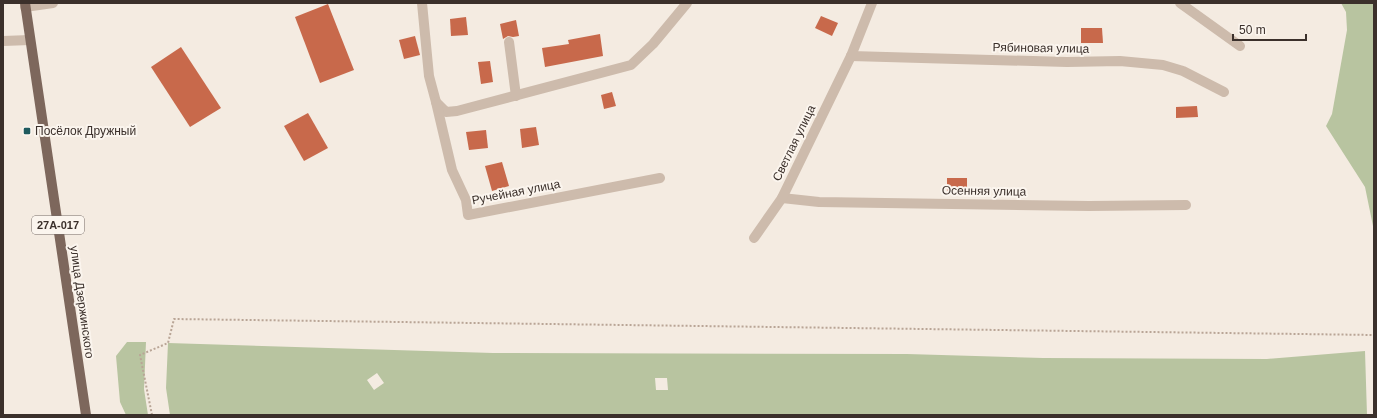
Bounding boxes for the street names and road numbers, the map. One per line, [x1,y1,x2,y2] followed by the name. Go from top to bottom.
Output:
[993,40,1090,56] street label: Рябиновая улица
[770,102,819,183] street label: Светлая улица
[471,177,562,207] street label: Ручейная улица
[942,183,1027,199] street label: Осенняя улица
[32,216,84,234] road number: 27А-017
[67,245,97,360] street label: улица Дзержинского

